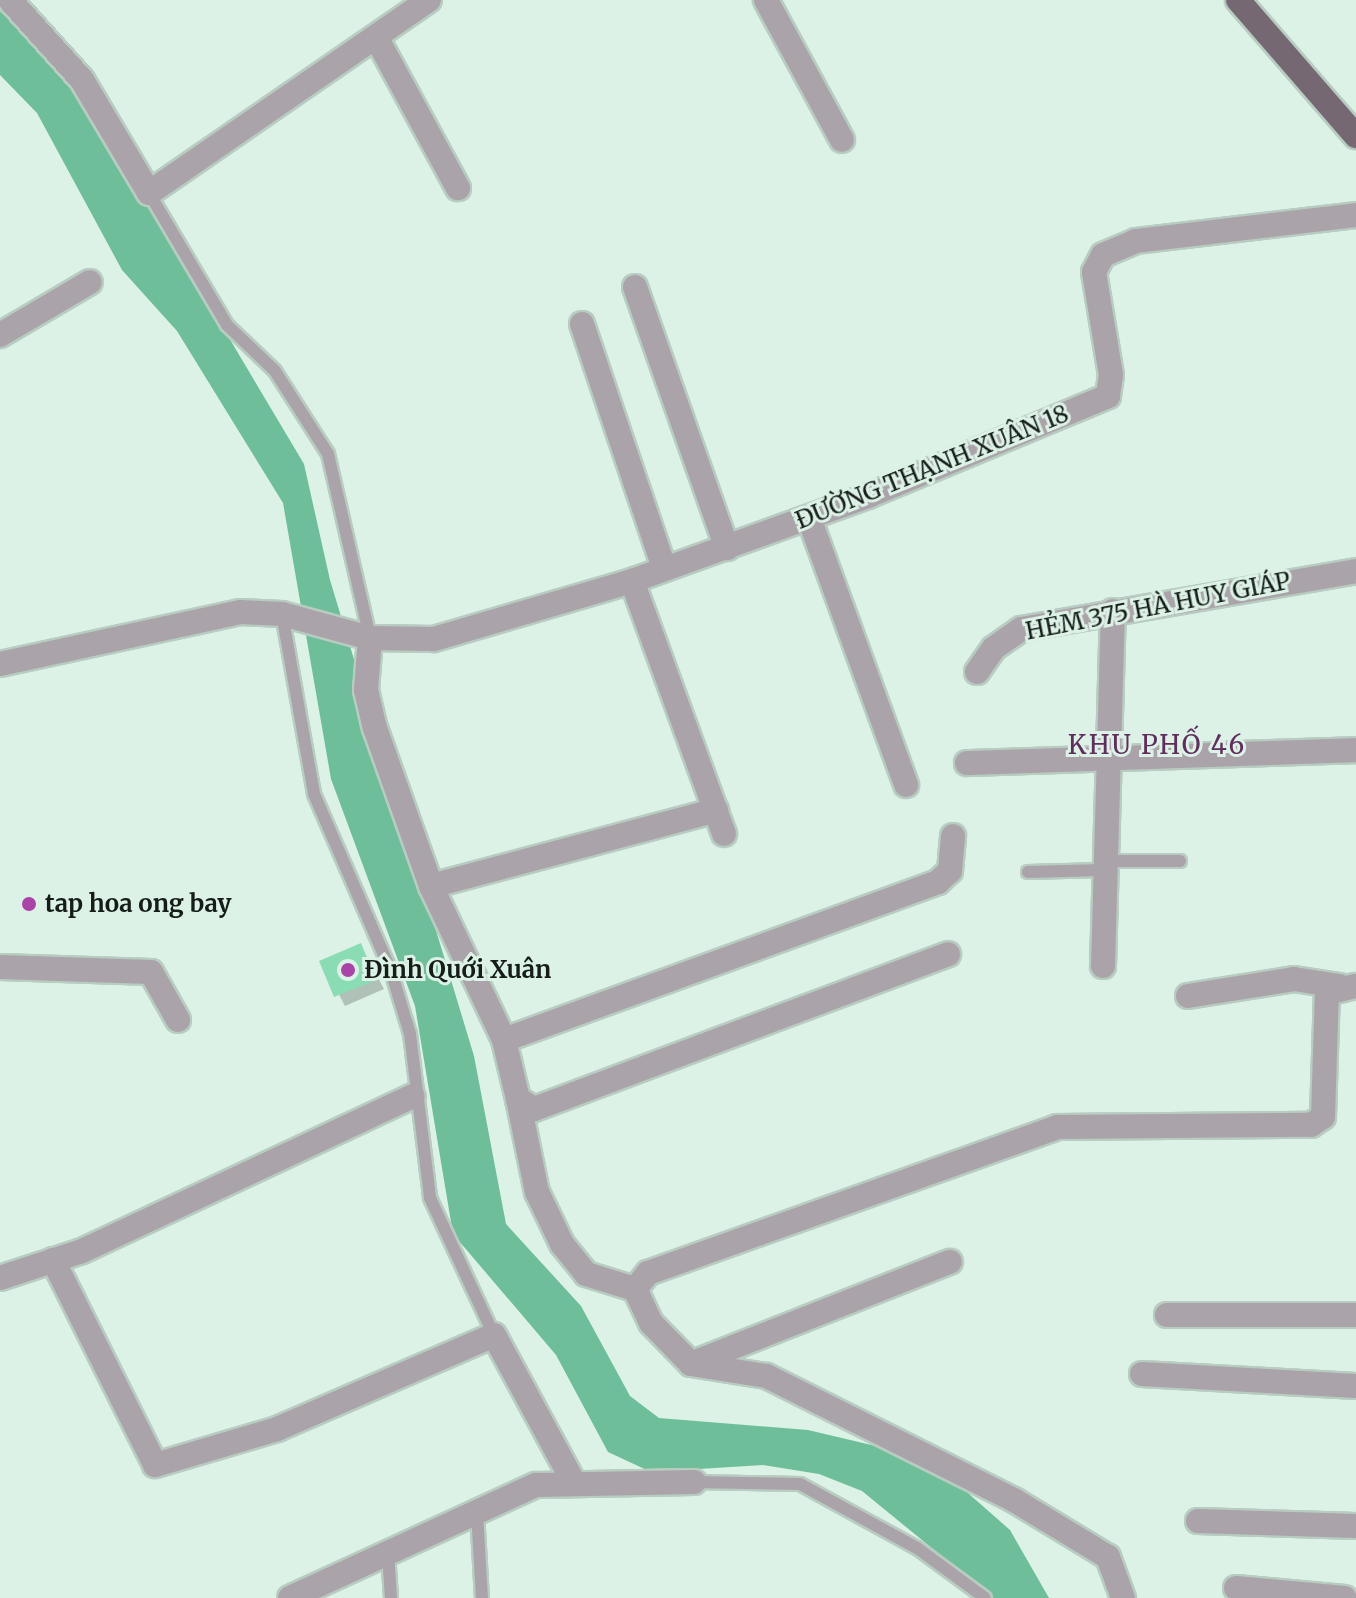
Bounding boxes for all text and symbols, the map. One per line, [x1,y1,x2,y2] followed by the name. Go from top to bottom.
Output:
[791,399,1073,535] street label: ĐƯỜNG THẠNH XUÂN 18
[1023,566,1293,646] street label: HẺM 375 HÀ HUY GIÁP
[1068,729,1246,761] district label: KHU PHỐ 46
[45,890,232,918] place label: tap hoa ong bay
[20,895,38,913] marker: tap hoa ong bay
[364,956,551,984] place label: Đình Quới Xuân
[339,961,357,979] marker: Đình Quới Xuân

